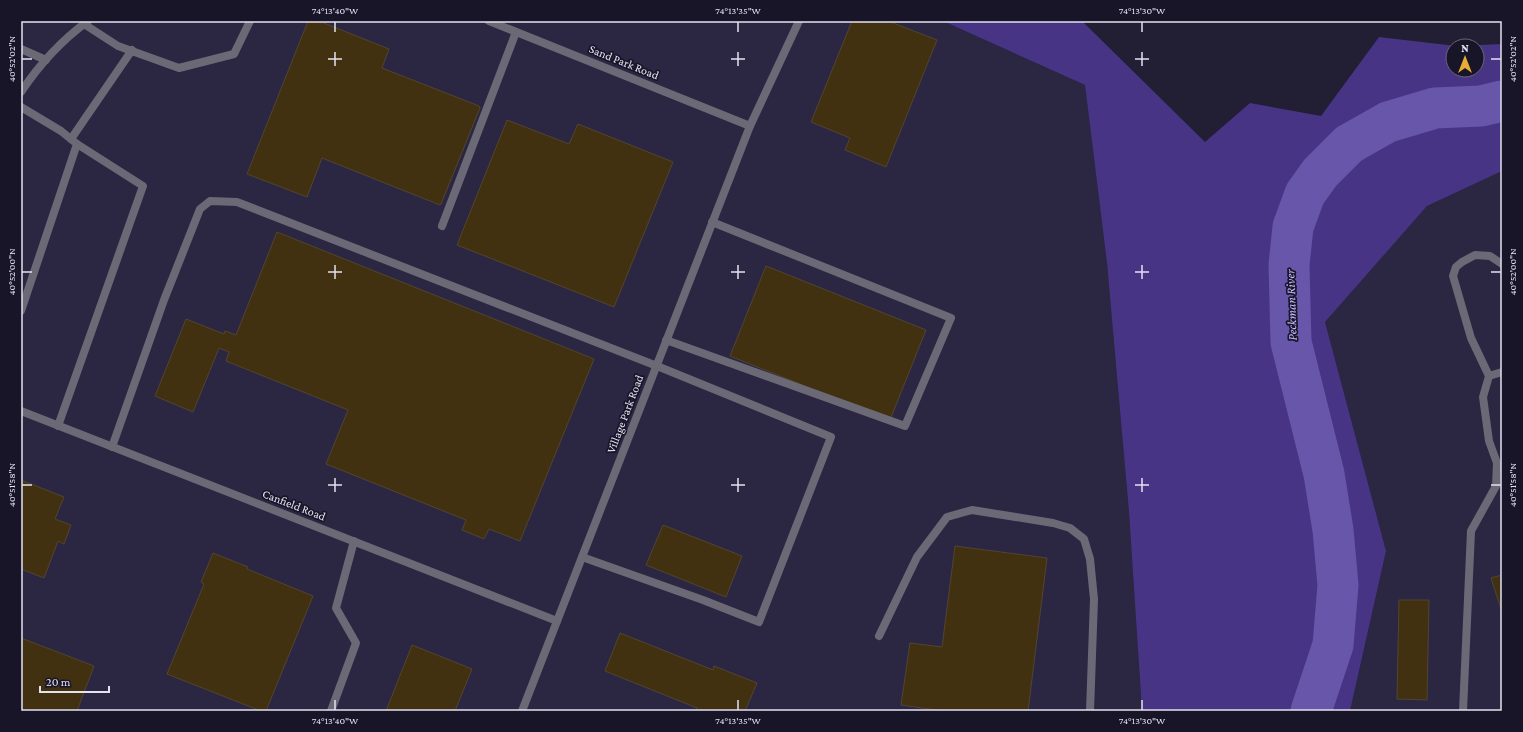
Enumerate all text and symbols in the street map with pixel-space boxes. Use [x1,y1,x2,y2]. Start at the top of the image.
text: 74°13'40"W [312,5,359,16]
text: 74°13'35"W [715,5,762,16]
text: 74°13'30"W [1119,5,1166,16]
text: 40°52'02"N [6,35,17,82]
text: 40°52'02"N [1507,35,1518,82]
north arrow [1445,38,1485,78]
street label: Sand Park Road [587,42,662,83]
text: N [1461,42,1469,54]
text: 40°52'00"N [6,248,17,296]
text: 40°52'00"N [1507,248,1518,296]
water label: Peckman River [1282,269,1300,341]
street label: Village Park Road [604,372,647,455]
text: 40°51'58"N [6,462,17,507]
text: 40°51'58"N [1507,462,1518,507]
street label: Canfield Road [260,487,328,524]
scale bar [40,668,109,694]
text: 20 m [46,675,71,689]
text: 74°13'40"W [312,715,359,726]
text: 74°13'35"W [715,715,762,726]
text: 74°13'30"W [1119,715,1166,726]

